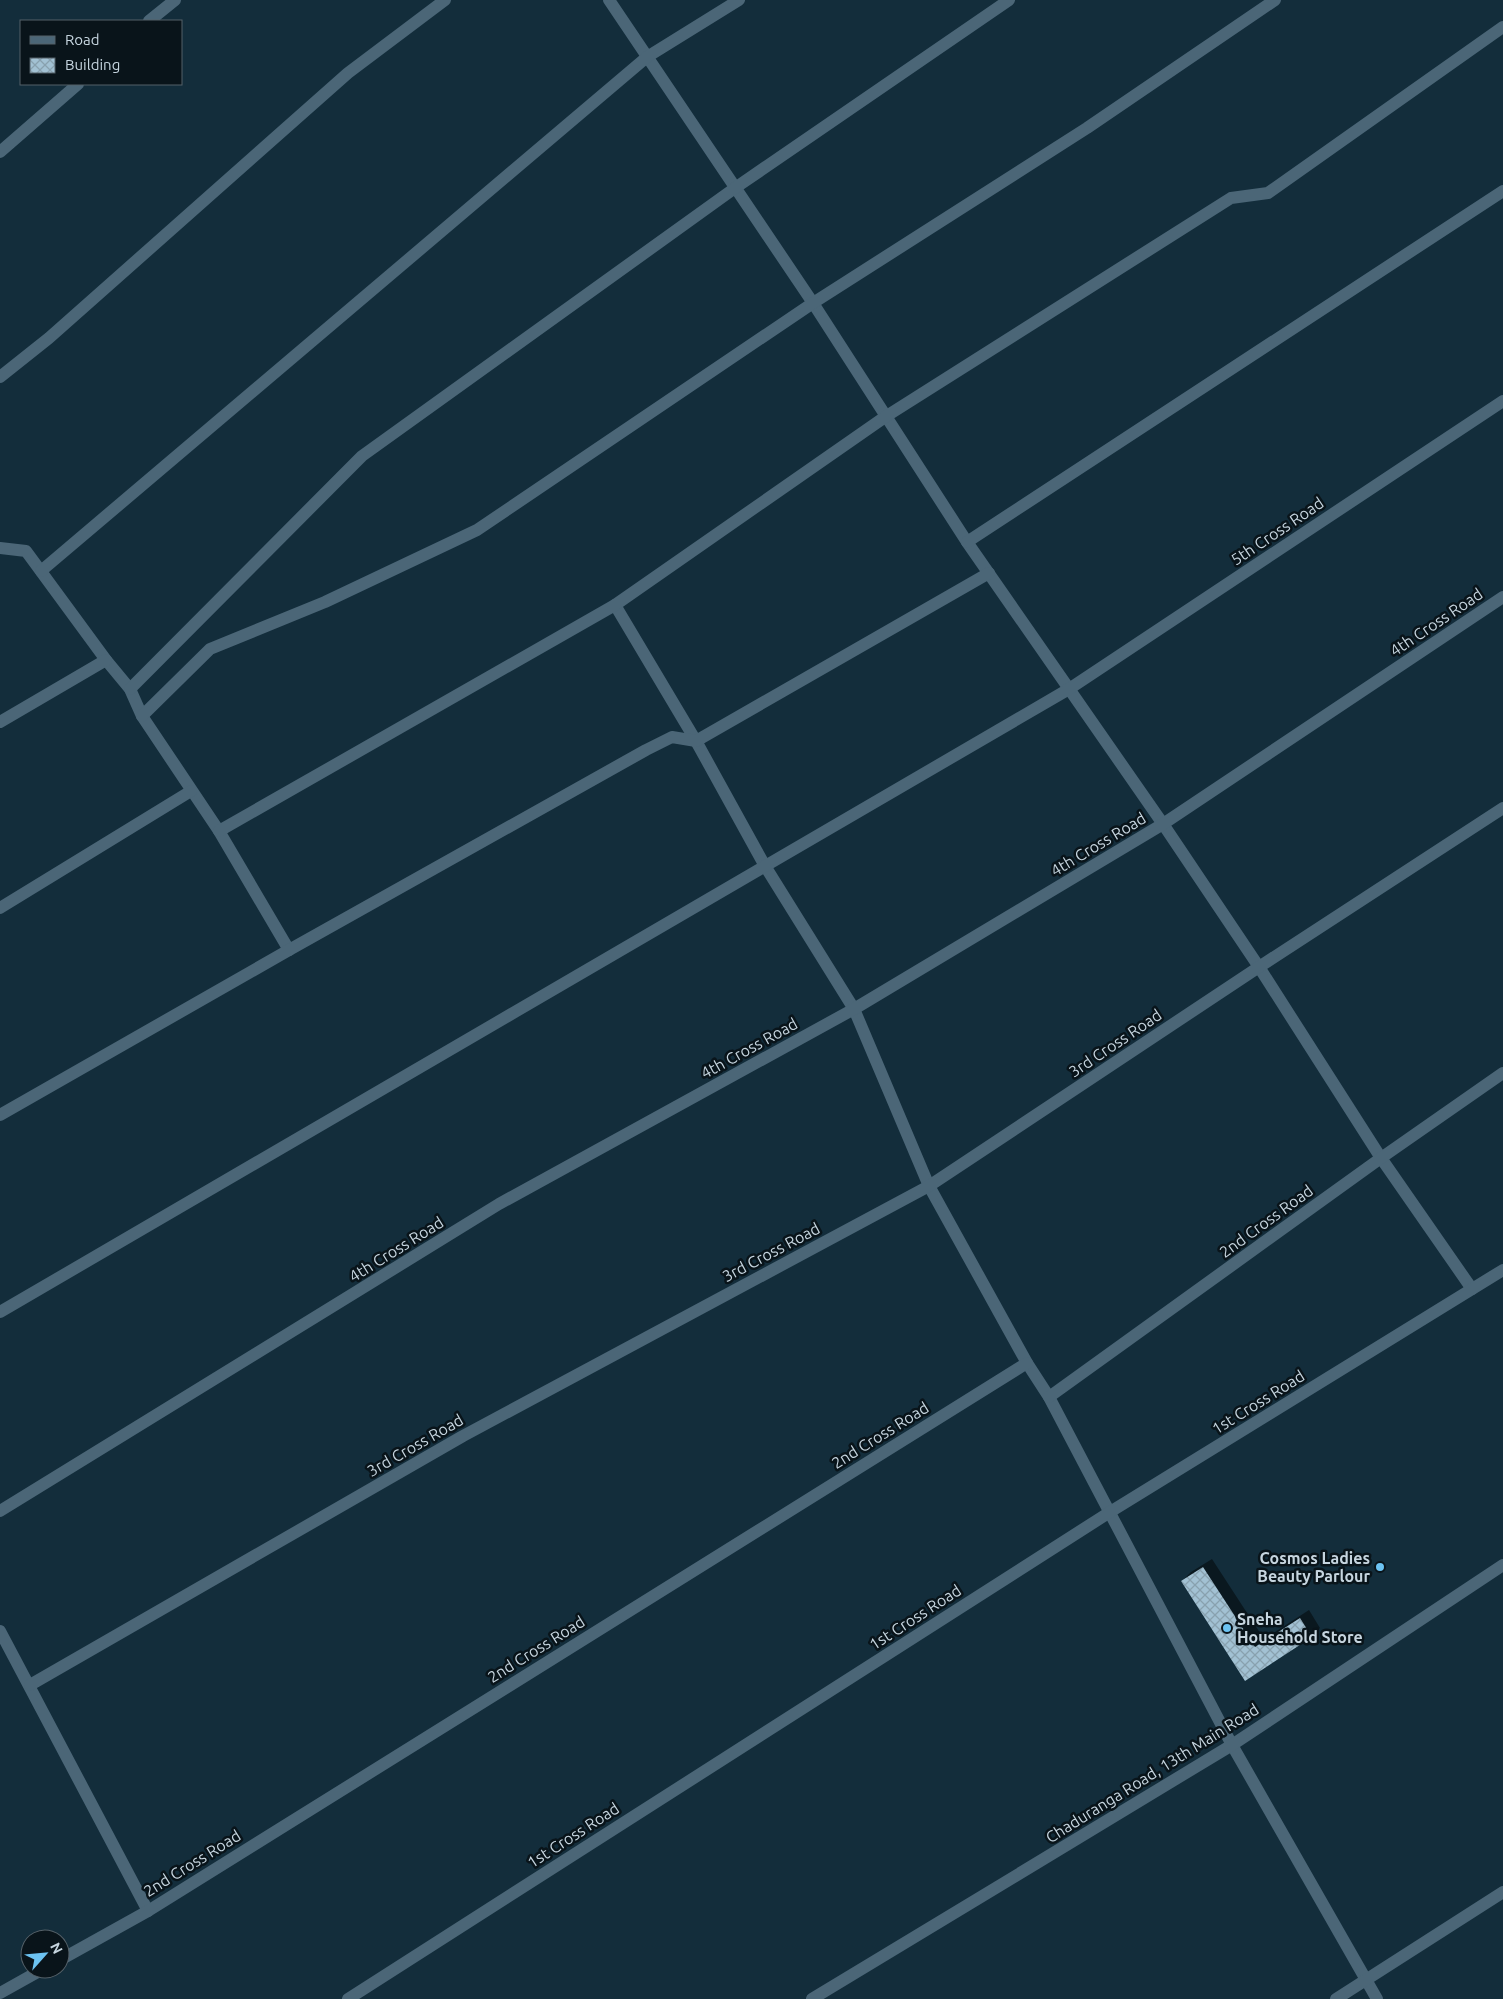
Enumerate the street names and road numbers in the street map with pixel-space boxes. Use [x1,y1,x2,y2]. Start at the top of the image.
street label: 5th Cross Road [1227,493,1327,569]
street label: 4th Cross Road [1386,584,1486,660]
street label: 4th Cross Road [1047,809,1149,879]
street label: 3rd Cross Road [1065,1005,1165,1081]
street label: 4th Cross Road [698,1014,800,1082]
street label: 2nd Cross Road [1216,1181,1316,1261]
street label: 4th Cross Road [346,1213,446,1285]
street label: 3rd Cross Road [719,1219,823,1285]
street label: 1st Cross Road [1208,1366,1308,1438]
street label: 2nd Cross Road [828,1398,932,1472]
street label: 3rd Cross Road [364,1410,466,1480]
street label: 1st Cross Road [866,1581,964,1653]
street label: 2nd Cross Road [484,1612,588,1686]
street label: Chaduranga Road, 13th Main Road [1042,1700,1262,1846]
street label: 1st Cross Road [524,1799,622,1871]
street label: 2nd Cross Road [140,1826,244,1900]

